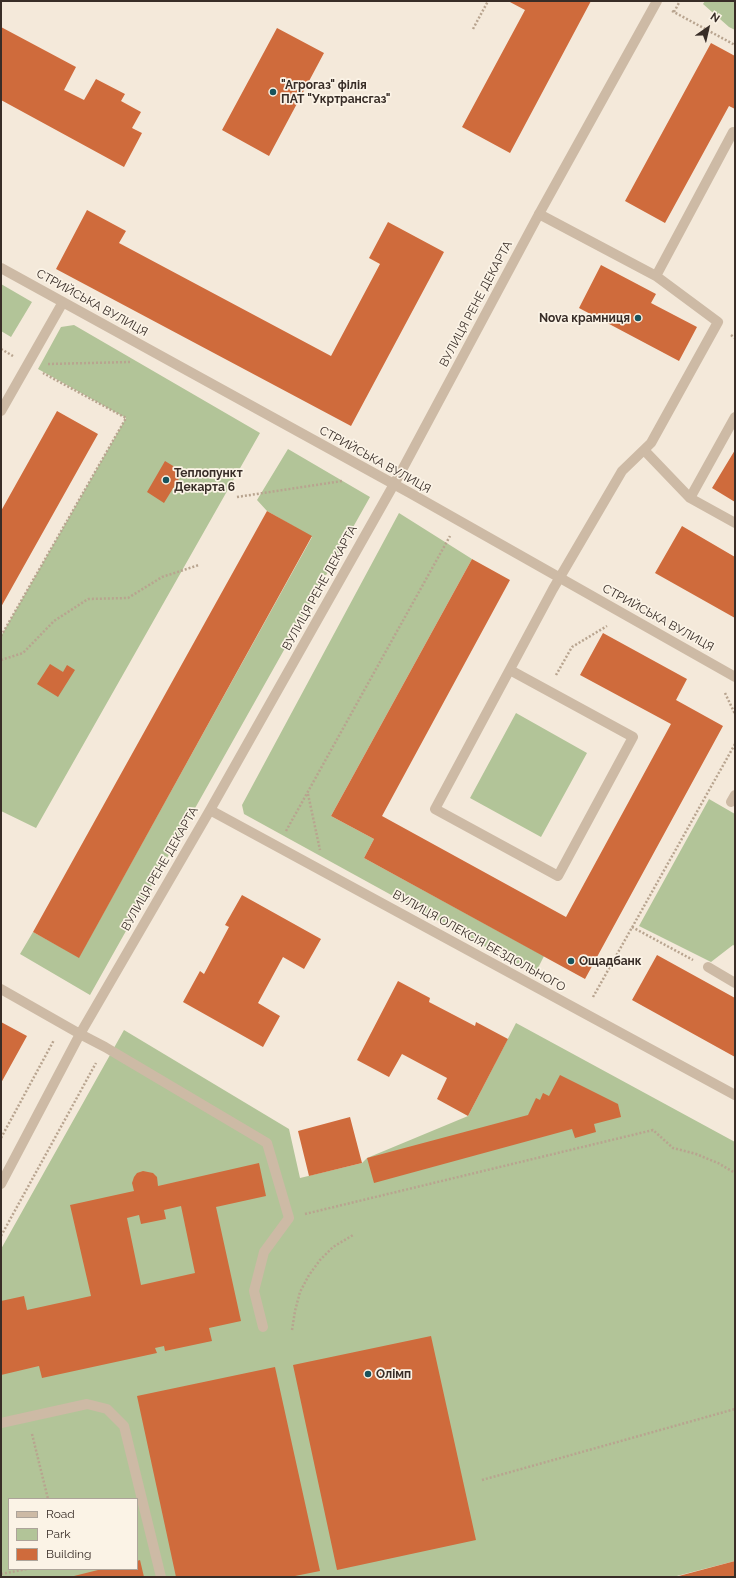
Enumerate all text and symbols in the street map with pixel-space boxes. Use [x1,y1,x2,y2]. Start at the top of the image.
north arrow [688,8,728,48]
text: N [708,10,722,25]
place label: "Агрогаз" філія ПАТ "Укртрансгаз" [281,78,391,106]
marker: "Агрогаз" філія ПАТ "Укртрансгаз" [268,87,278,97]
street label: ВУЛИЦЯ РЕНЕ ДЕКАРТА [437,238,515,370]
street label: СТРИЙСЬКА ВУЛИЦЯ [34,266,150,340]
place label: Nova крамниця [539,311,630,325]
marker: Nova крамниця [633,313,643,323]
street label: СТРИЙСЬКА ВУЛИЦЯ [317,423,433,497]
place label: Теплопункт Декарта 6 [174,466,243,494]
marker: Теплопункт Декарта 6 [161,475,171,485]
street label: ВУЛИЦЯ РЕНЕ ДЕКАРТА [280,523,360,653]
street label: СТРИЙСЬКА ВУЛИЦЯ [600,581,716,655]
street label: ВУЛИЦЯ РЕНЕ ДЕКАРТА [119,804,201,934]
street label: ВУЛИЦЯ ОЛЕКСІЯ БЕЗДОЛЬНОГО [390,887,568,995]
place label: Ощадбанк [579,954,642,968]
marker: Ощадбанк [566,956,576,966]
place label: Олімп [376,1367,411,1381]
marker: Олімп [363,1369,373,1379]
legend [8,1498,138,1570]
text: Road [46,1507,75,1521]
text: Park [46,1527,71,1541]
text: Building [46,1547,92,1561]

